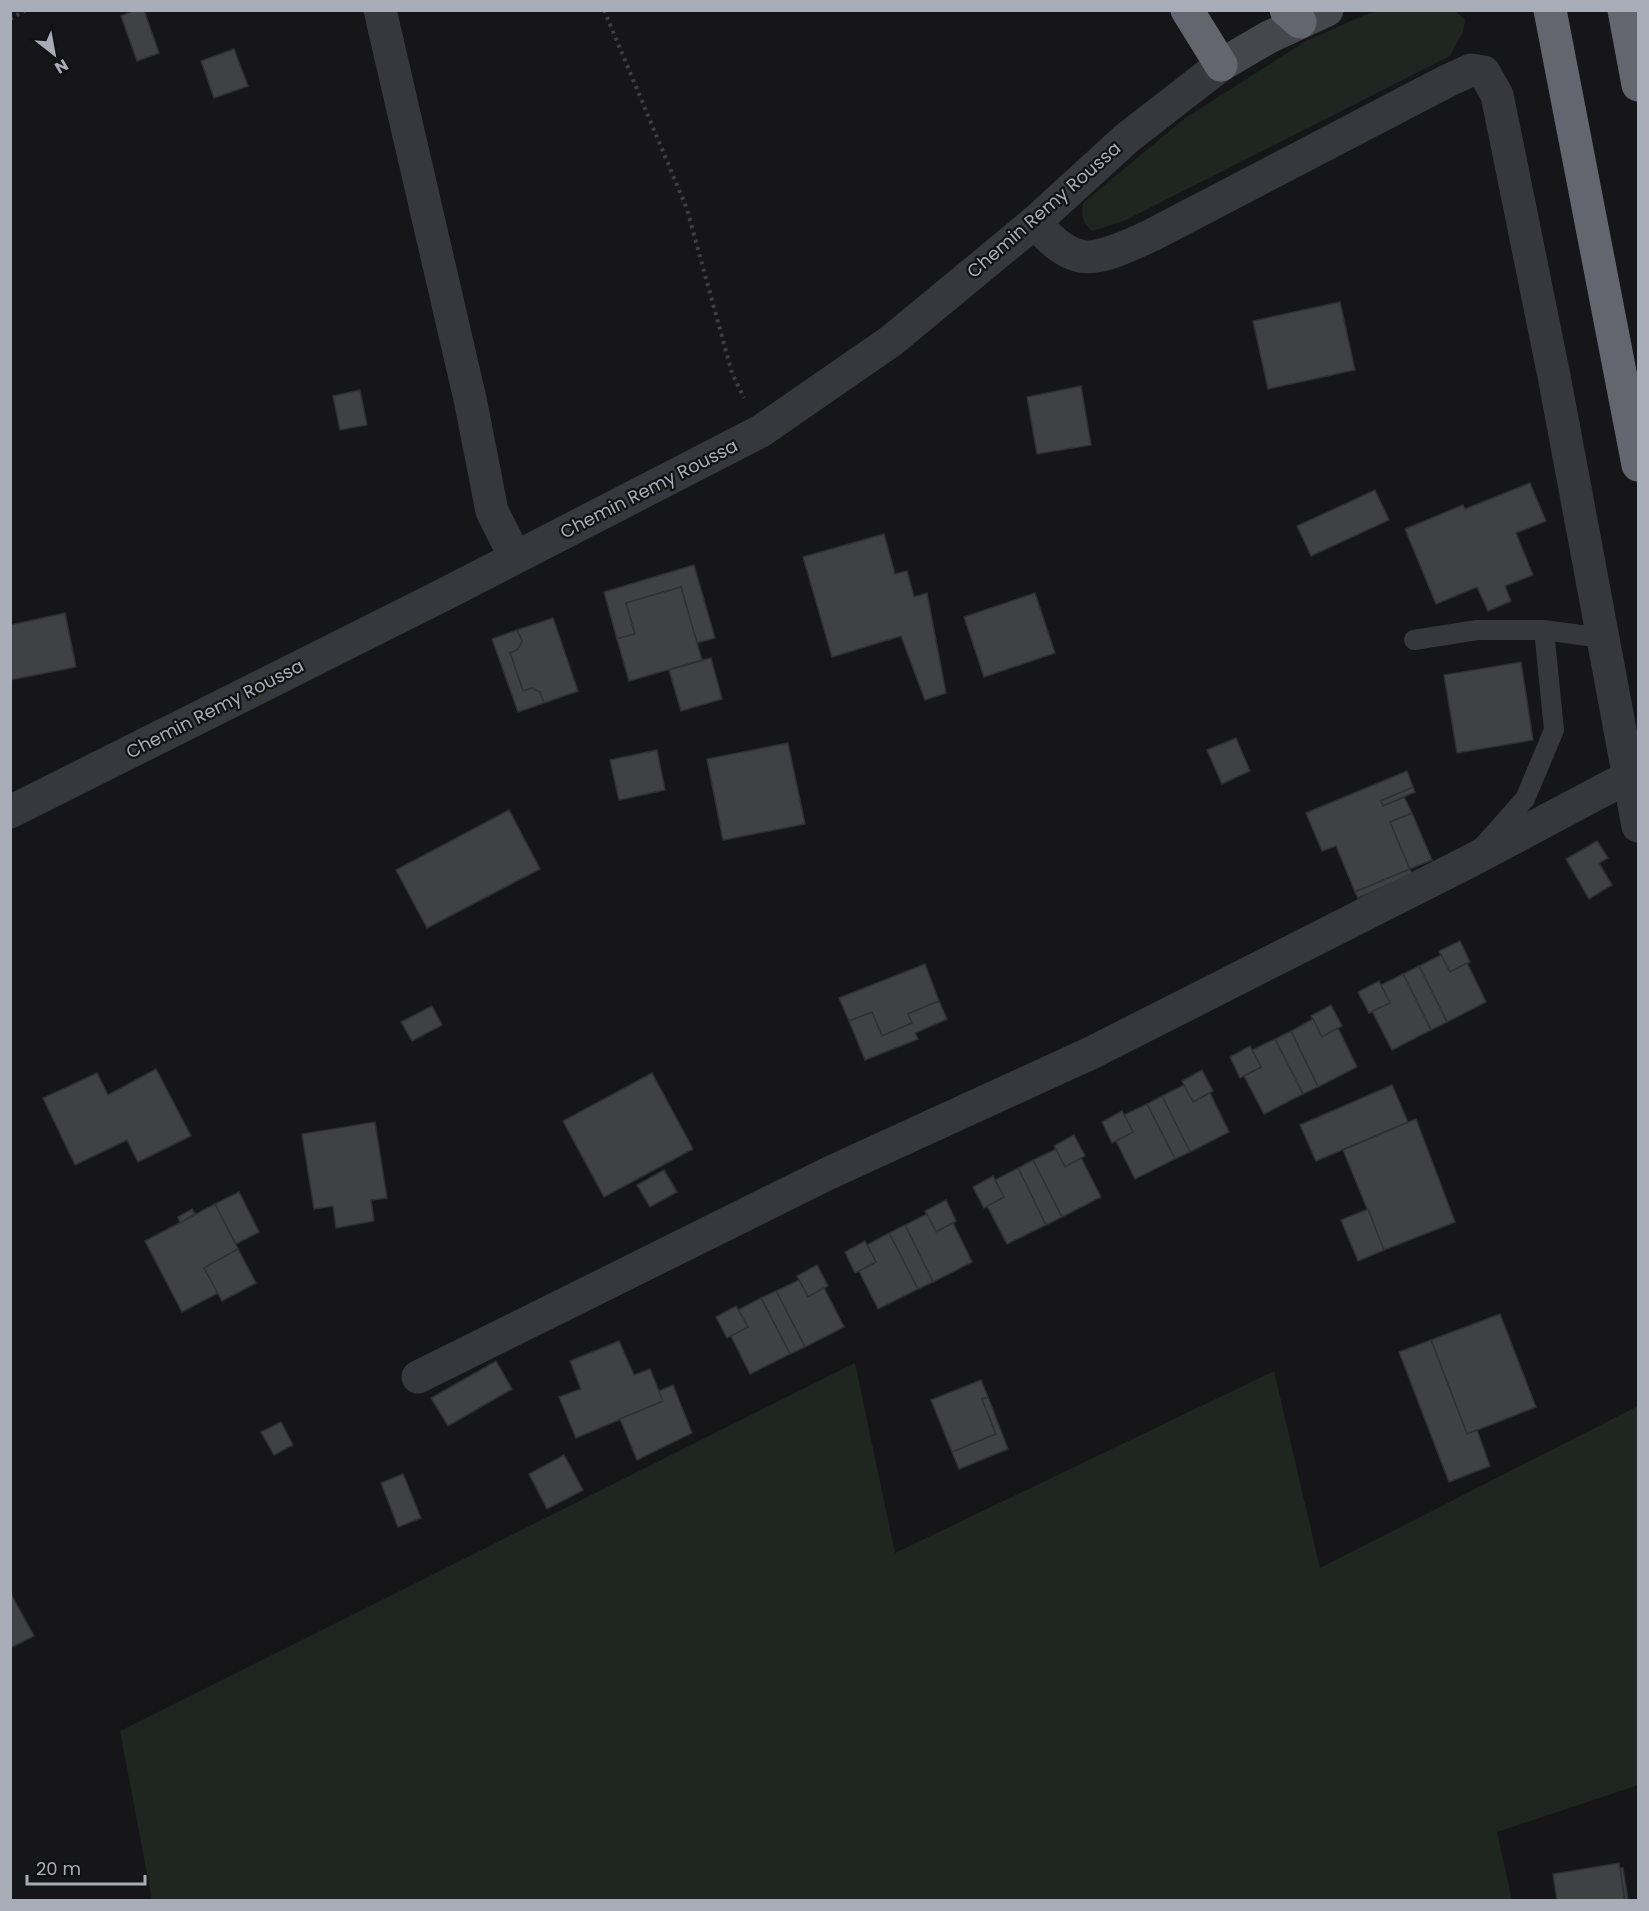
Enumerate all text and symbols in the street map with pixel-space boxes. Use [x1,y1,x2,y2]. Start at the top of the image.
north arrow [24,24,84,84]
text: N [50,53,73,79]
street label: Chemin Remy Roussa [961,136,1126,283]
street label: Chemin Remy Roussa [556,433,742,544]
street label: Chemin Remy Roussa [122,653,308,764]
scale bar [27,1848,146,1886]
text: 20 m [36,1856,81,1881]

